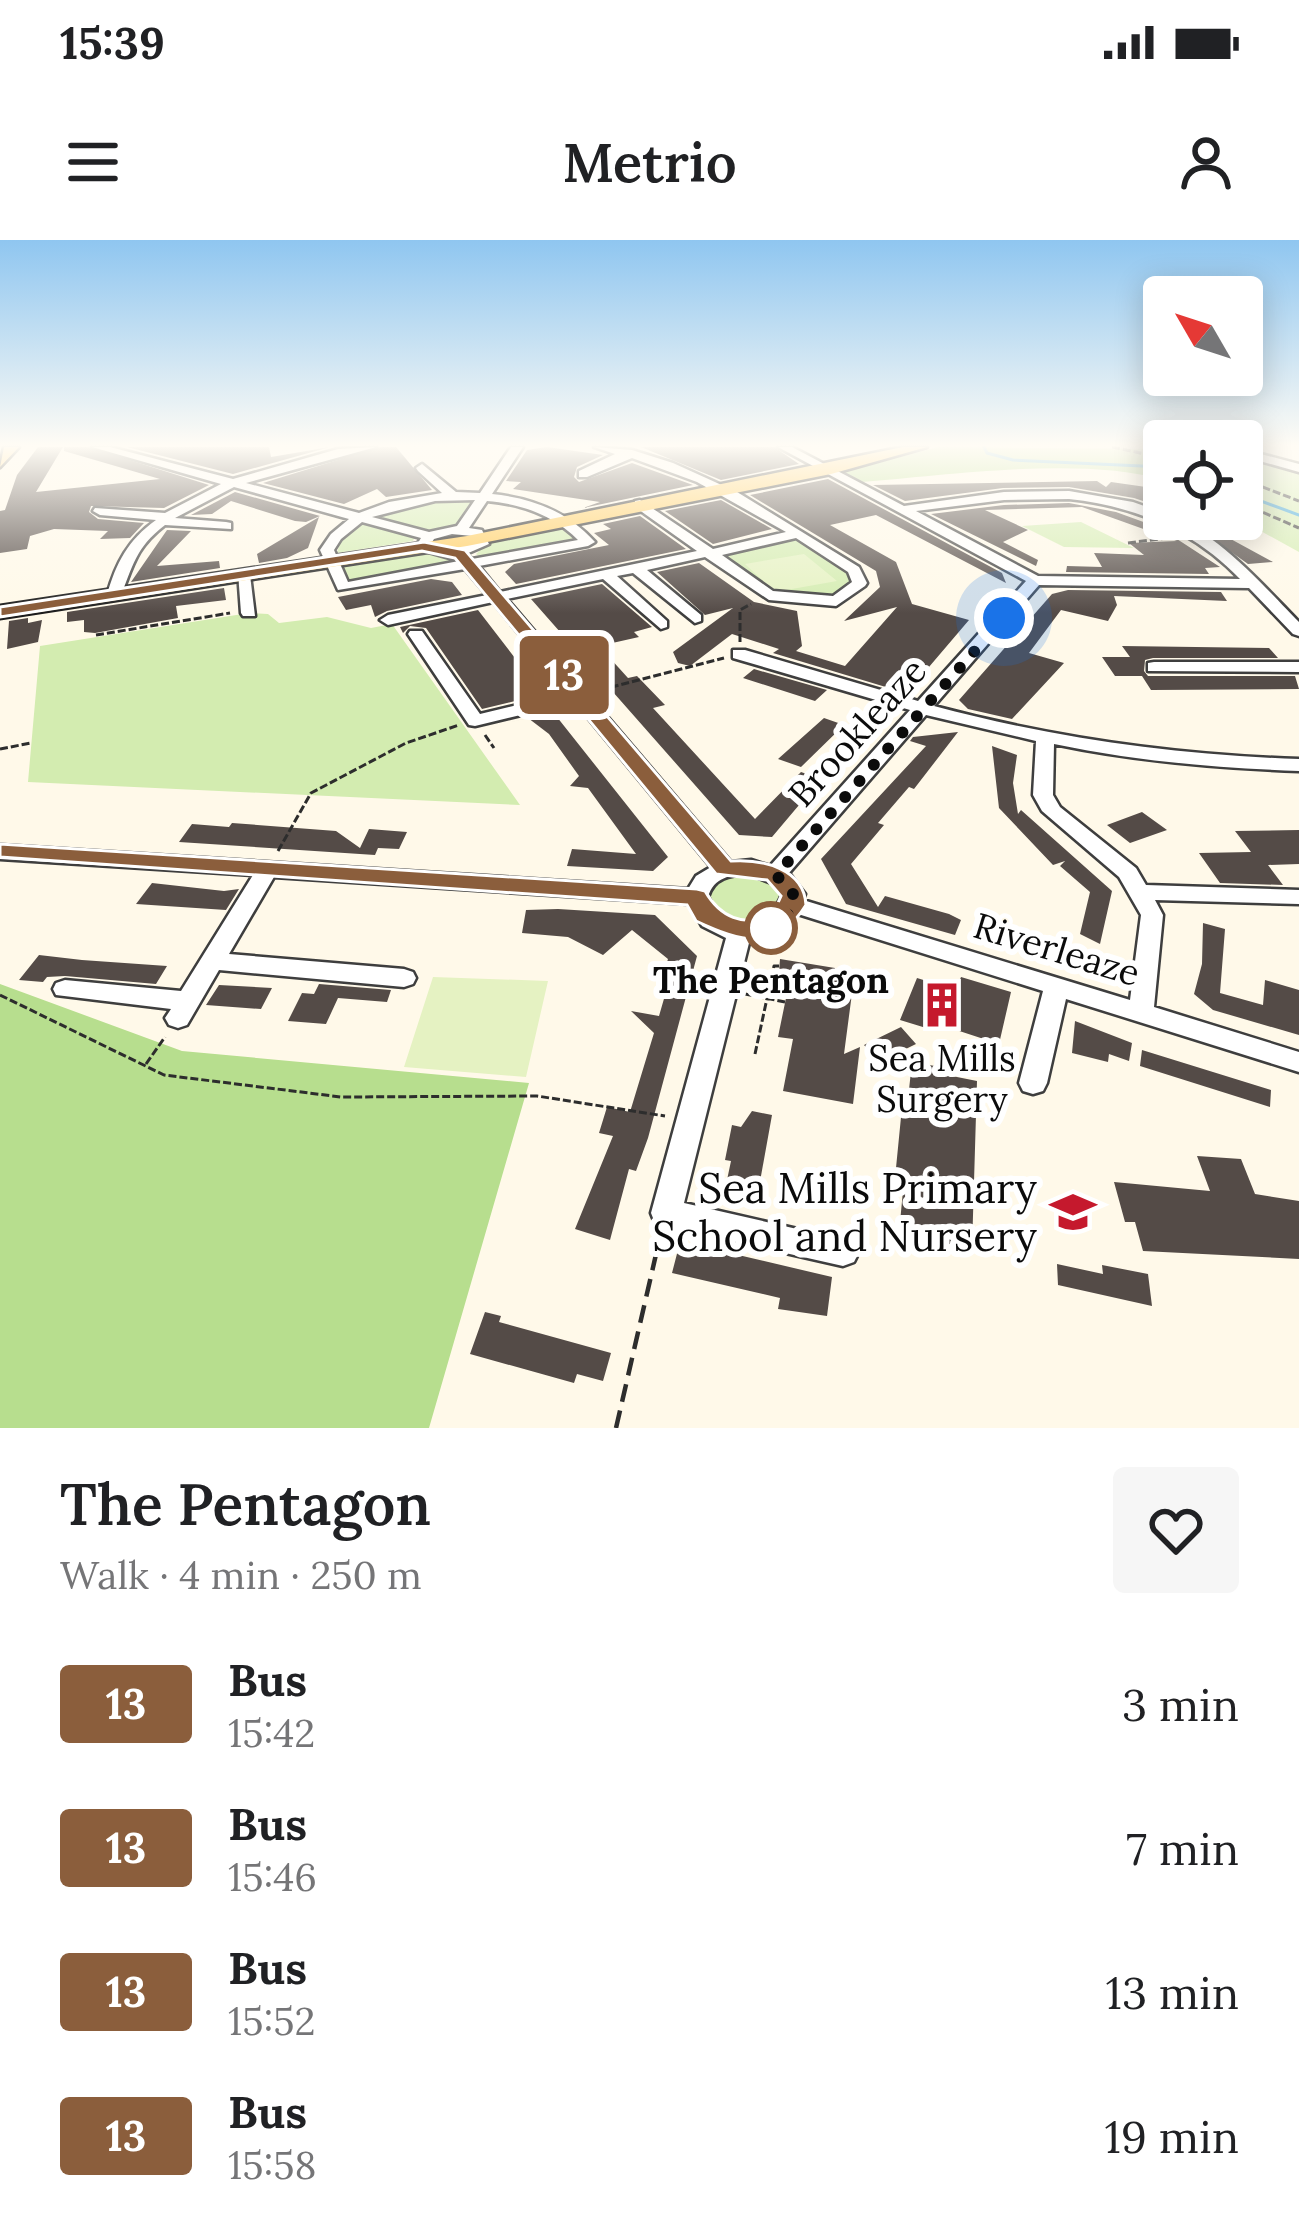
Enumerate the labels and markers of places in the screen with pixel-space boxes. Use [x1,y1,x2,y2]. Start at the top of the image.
marker: The Pentagon [746,903,796,953]
place label: The Pentagon [653,957,889,1003]
building icon: Sea Mills Surgery [917,980,967,1030]
place label: Sea Mills Surgery [868,1035,1016,1122]
place label: Sea Mills Primary School and Nursery [652,1161,1038,1263]
school or university icon: Sea Mills Primary School and Nursery [1048,1187,1098,1237]

